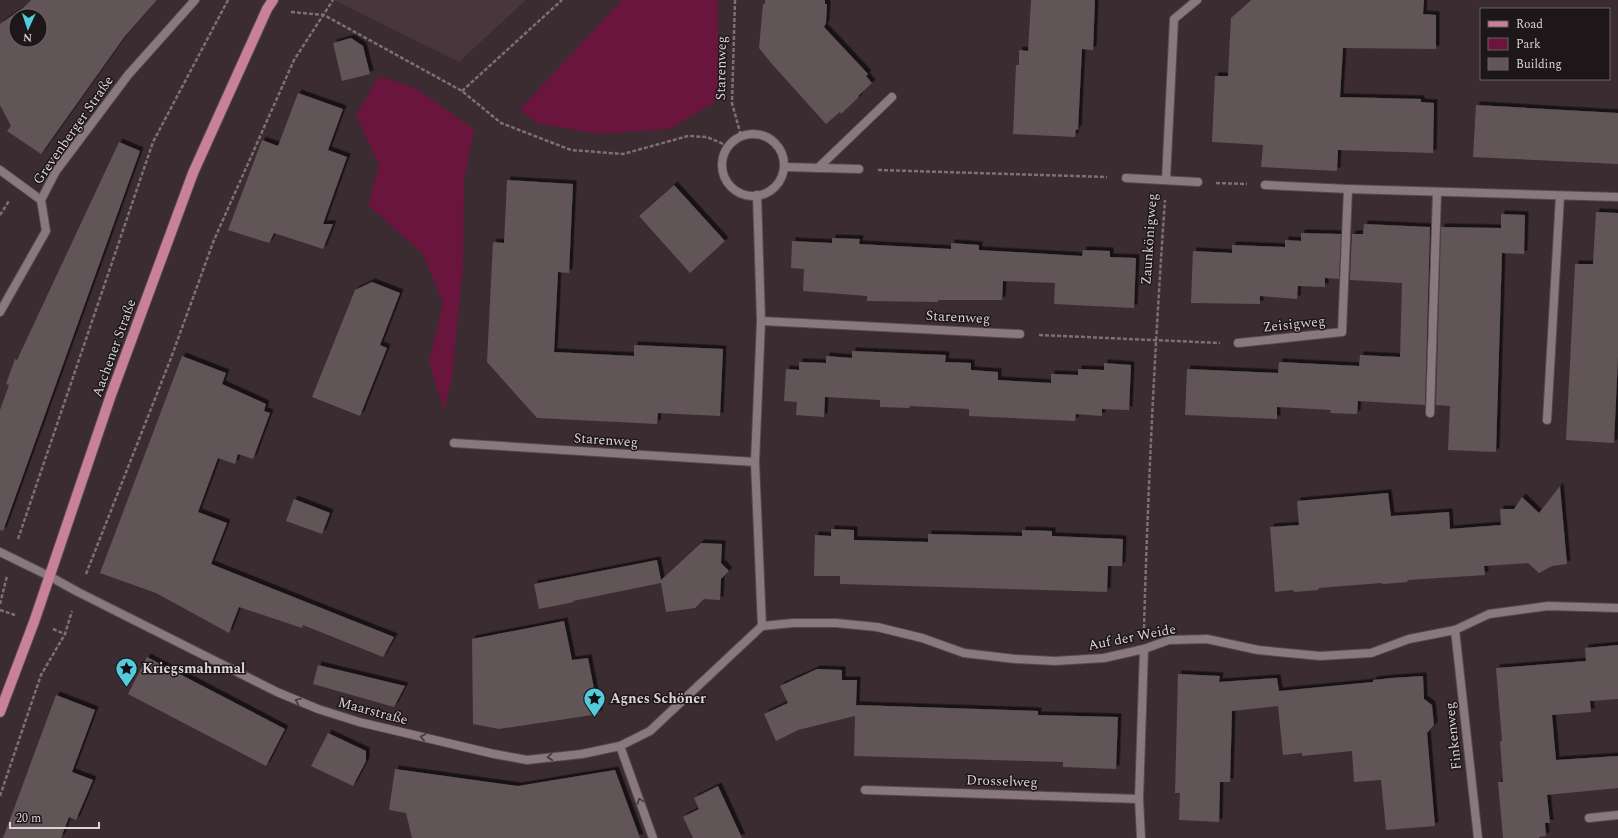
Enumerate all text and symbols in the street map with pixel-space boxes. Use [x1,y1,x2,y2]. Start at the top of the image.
north arrow [8,8,48,48]
legend [1480,8,1610,80]
text: Road [1516,15,1543,34]
text: N [23,29,32,46]
street label: Starenweg [710,35,732,101]
text: Park [1516,35,1541,54]
text: Building [1516,55,1562,74]
street label: Grevenberger Straße [28,71,119,189]
street label: Zaunkönigweg [1135,192,1163,286]
street label: Aachener Straße [86,296,142,400]
street label: Starenweg [925,305,991,329]
street label: Zeisigweg [1262,310,1326,338]
street label: Starenweg [573,427,639,453]
street label: Auf der Weide [1086,618,1178,656]
place icon: Kriegsmahnmal [114,655,140,688]
place label: Kriegsmahnmal [142,658,246,679]
place icon: Agnes Schöner [581,685,607,718]
place label: Agnes Schöner [610,688,706,709]
street label: Maarstraße [336,692,410,730]
one-way arrow [294,697,301,705]
street label: Finkenweg [1439,701,1467,771]
one-way arrow [419,734,426,742]
one-way arrow [547,753,553,762]
street label: Drosselweg [966,769,1038,793]
one-way arrow [637,798,645,805]
scale bar [10,804,99,830]
text: 20 m [16,809,41,828]

